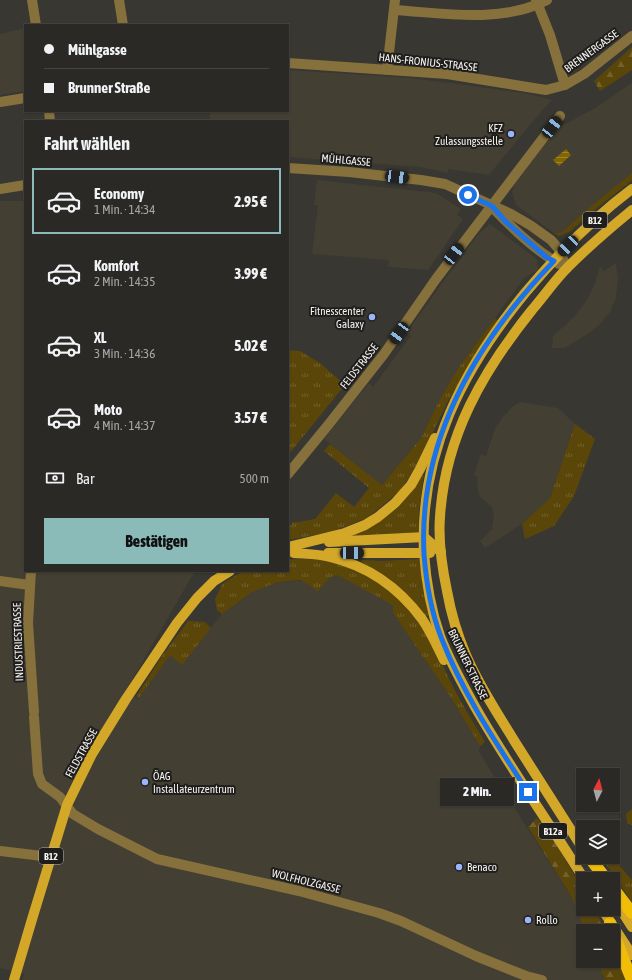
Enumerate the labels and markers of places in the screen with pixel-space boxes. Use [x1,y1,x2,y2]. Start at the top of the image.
place label: KFZ Zulassungsstelle [435,122,503,147]
marker: KFZ Zulassungsstelle [506,129,516,139]
place label: Fitnesscenter Galaxy [310,305,365,330]
marker: Fitnesscenter Galaxy [367,312,377,322]
place label: ÖAG Installateurzentrum [153,770,235,795]
marker: ÖAG Installateurzentrum [140,777,150,787]
place label: Benaco [467,861,497,873]
marker: Benaco [454,862,464,872]
place label: Rollo [536,914,558,926]
marker: Rollo [523,915,533,925]

